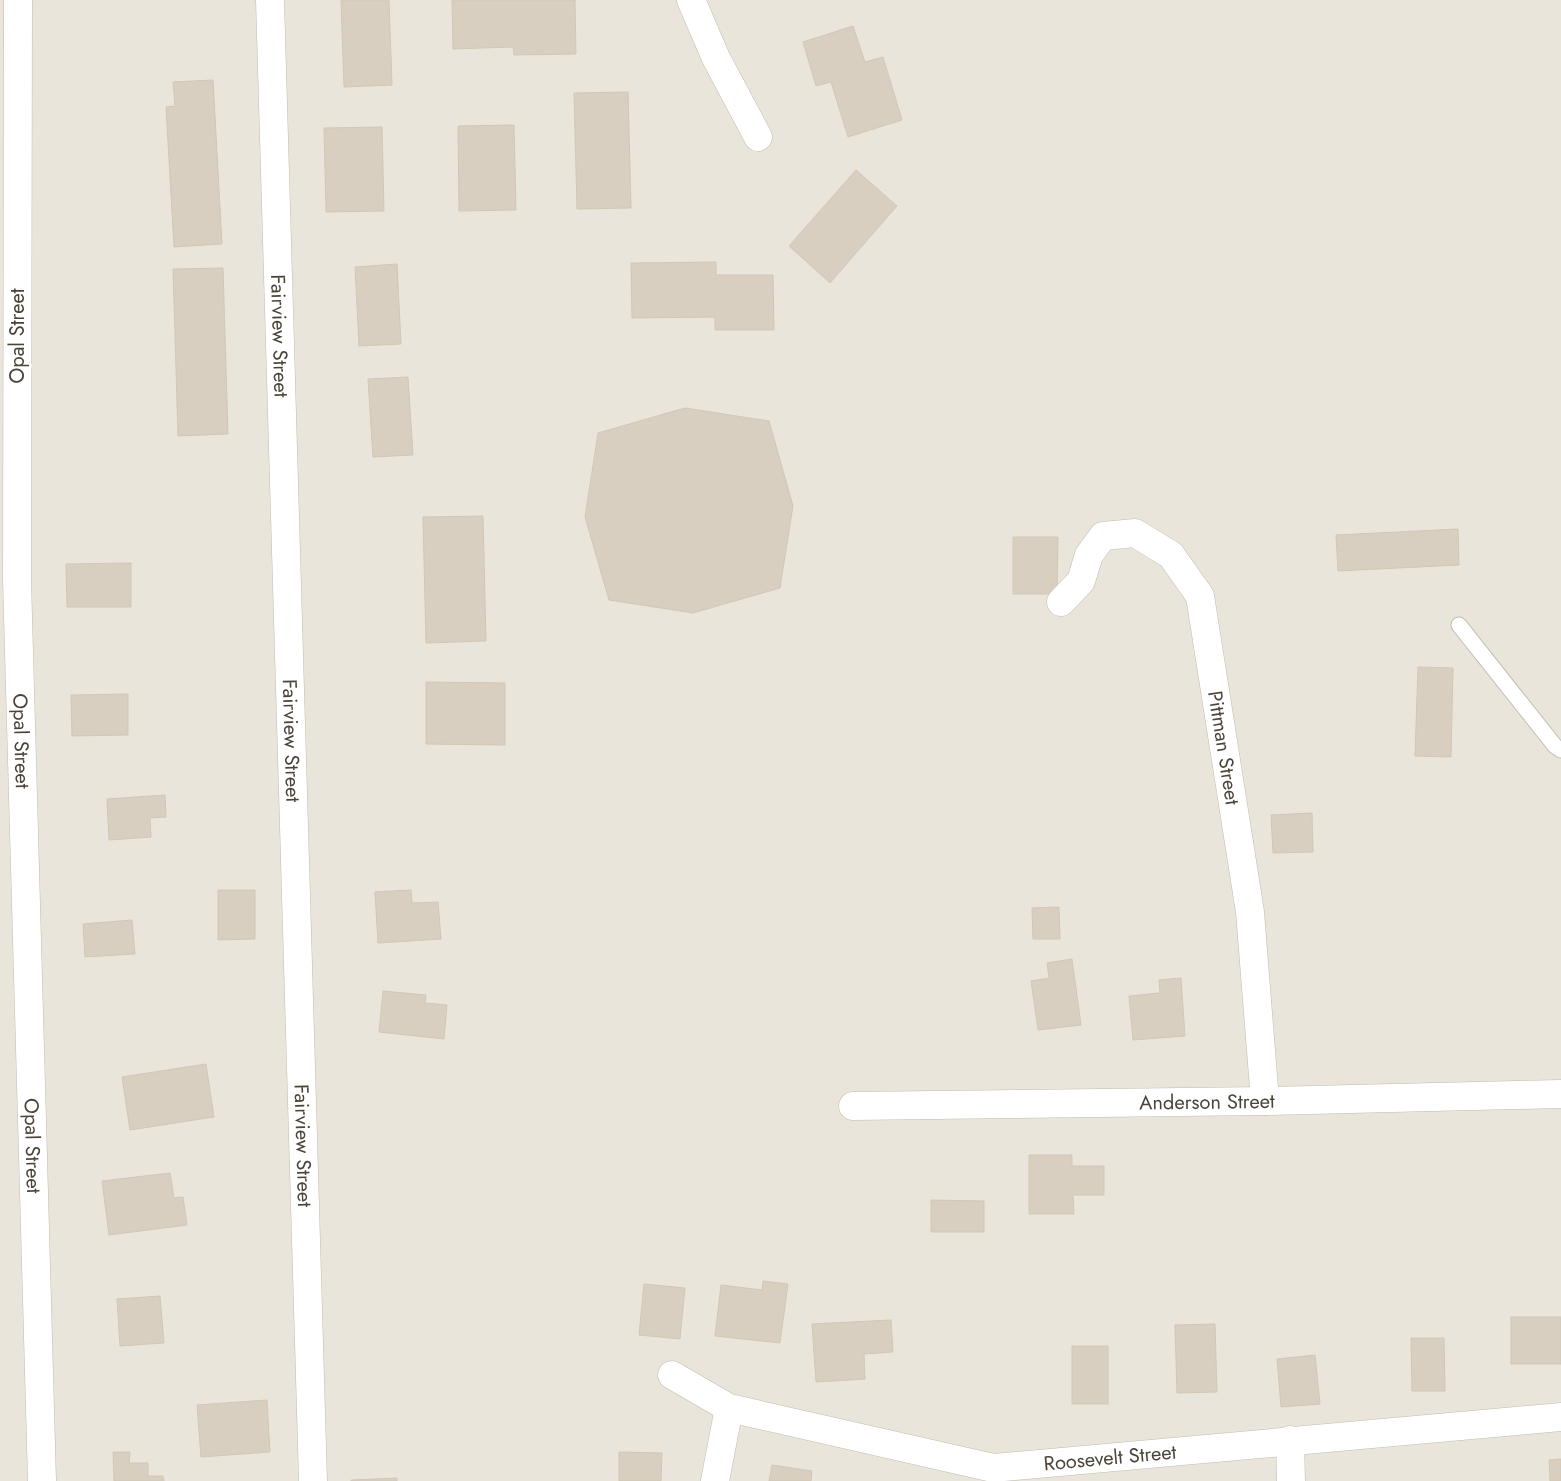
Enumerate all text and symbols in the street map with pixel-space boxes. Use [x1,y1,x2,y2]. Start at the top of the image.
street label: Fairview Street [263,274,296,398]
street label: Opal Street [3,288,32,384]
street label: Fairview Street [275,679,307,803]
street label: Pittman Street [1200,689,1247,807]
street label: Opal Street [5,693,37,789]
street label: Fairview Street [286,1084,319,1208]
street label: Anderson Street [1139,1087,1275,1118]
street label: Opal Street [16,1098,48,1194]
street label: Roosevelt Street [1042,1438,1178,1478]

